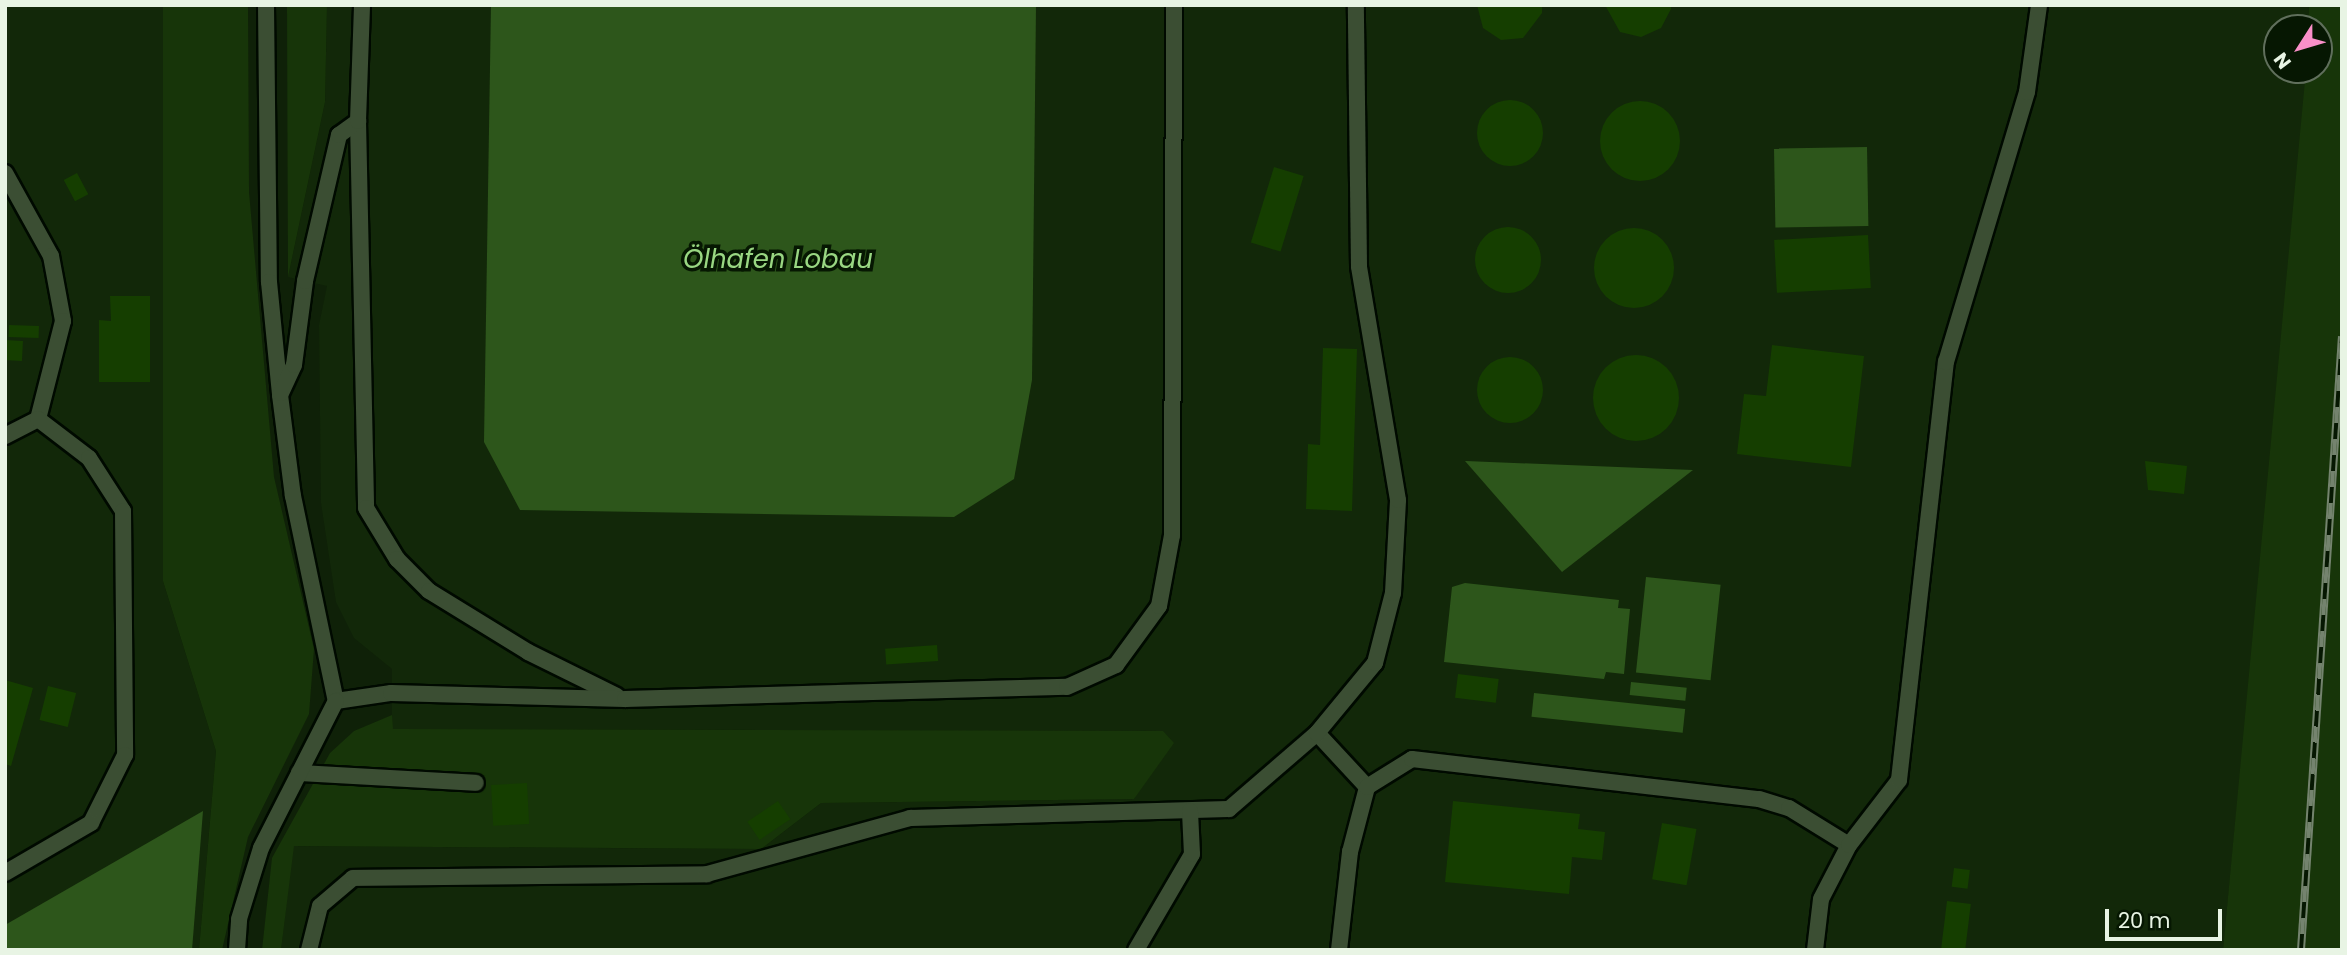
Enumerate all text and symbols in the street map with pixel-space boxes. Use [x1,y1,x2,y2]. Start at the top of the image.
north arrow [2263,14,2333,84]
text: N [2267,47,2298,75]
water label: Ölhafen Lobau [683,244,873,276]
scale bar [2109,895,2226,939]
text: 20 m [2118,906,2171,935]

